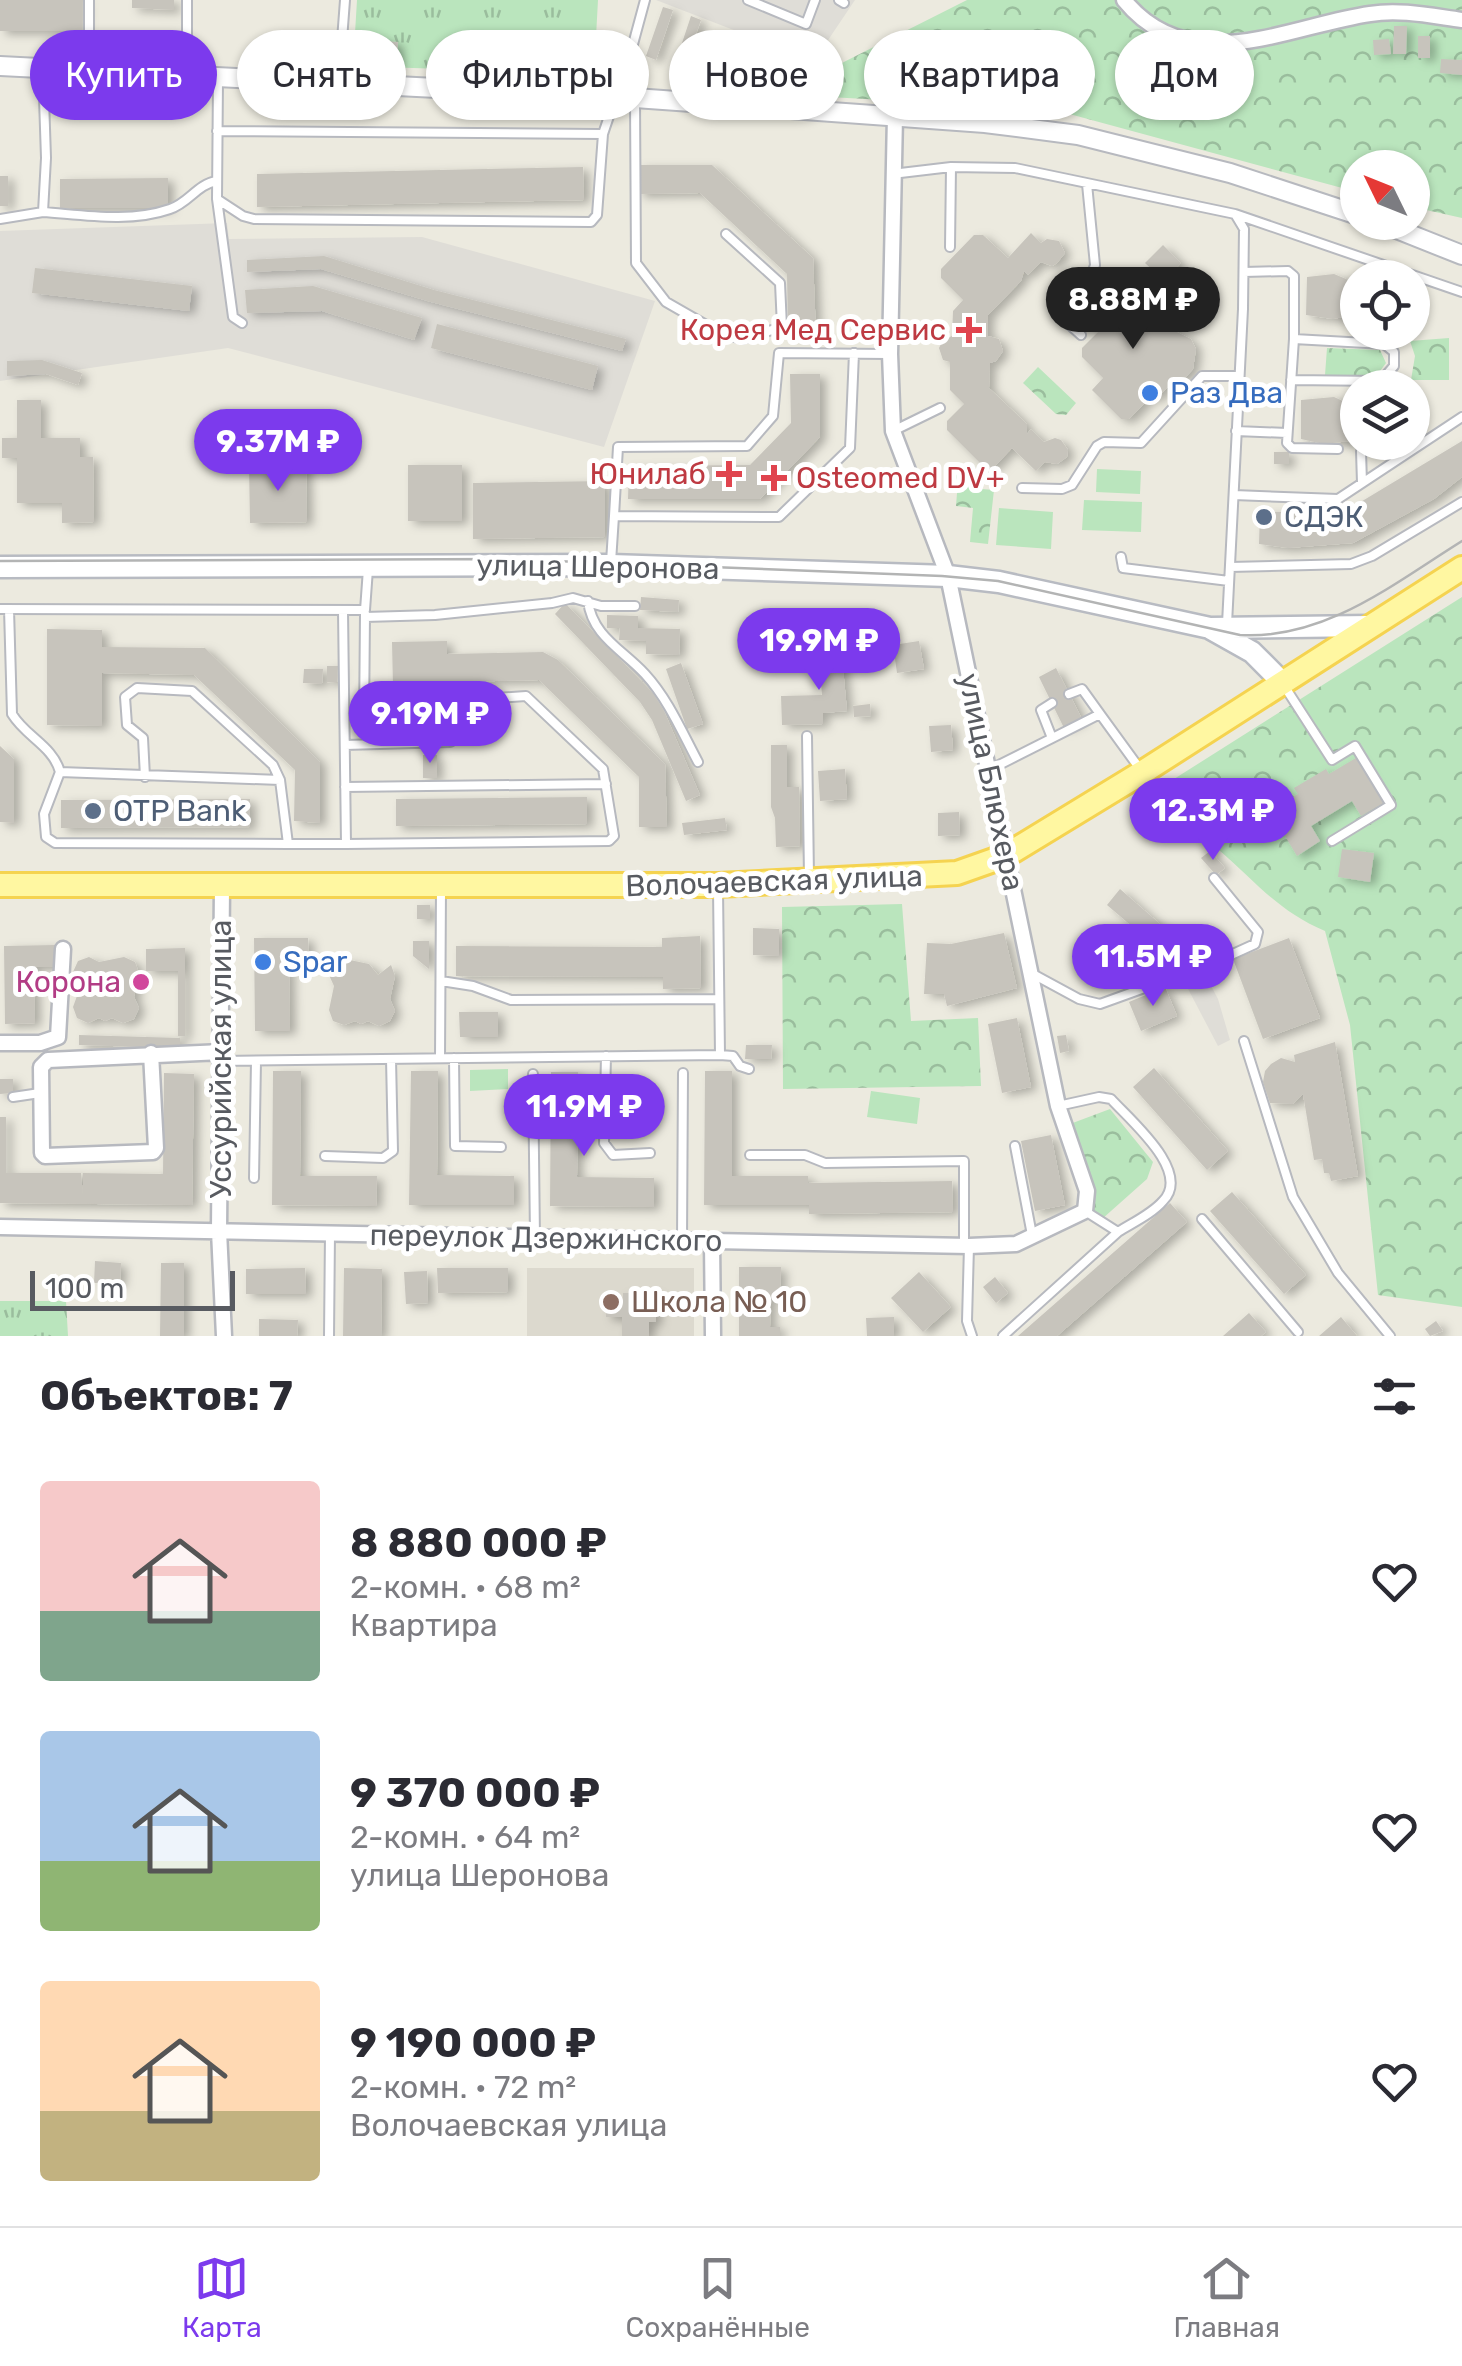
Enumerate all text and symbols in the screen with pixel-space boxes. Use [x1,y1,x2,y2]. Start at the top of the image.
chip: Купить [30,30,217,120]
chip: Снять [237,30,406,120]
chip: Фильтры [426,30,649,120]
chip: Новое [669,30,844,120]
chip: Квартира [864,30,1095,120]
chip: Дом [1115,30,1254,120]
north arrow [1340,150,1430,240]
map controls [1340,150,1430,460]
button: locate [1340,260,1430,350]
pin: 8.88M ₽ [1041,267,1225,352]
text: 8.88M ₽ [1068,280,1198,318]
place label: Корея Мед Сервис [680,312,946,348]
marker: Корея Мед Сервис [956,317,982,343]
button: layers [1340,370,1430,460]
place label: Раз Два [1170,375,1283,411]
marker: Раз Два [1139,382,1161,404]
pin: 9.37M ₽ [186,409,370,494]
text: 9.37M ₽ [216,422,340,460]
place label: Юнилаб [590,456,706,492]
place label: Osteomed DV+ [796,460,1004,496]
marker: Юнилаб [716,461,742,487]
marker: Osteomed DV+ [761,465,787,491]
place label: СДЭК [1284,499,1364,535]
marker: СДЭК [1253,506,1275,528]
street label: улица Шеронова [476,547,720,587]
pin: 19.9M ₽ [727,608,911,693]
text: 19.9M ₽ [759,621,879,659]
street label: улица Блюхера [950,670,1032,894]
pin: 9.19M ₽ [338,681,522,766]
text: 9.19M ₽ [371,694,489,732]
pin: 12.3M ₽ [1121,778,1305,863]
text: 12.3M ₽ [1151,791,1275,829]
place label: OTP Bank [113,793,247,829]
marker: OTP Bank [82,800,104,822]
street label: Волочаевская улица [625,858,923,904]
street label: Уссурийская улица [203,920,239,1198]
pin: 11.5M ₽ [1061,924,1245,1009]
text: 11.5M ₽ [1094,937,1212,975]
place label: Spar [283,944,348,980]
marker: Spar [252,951,274,973]
place label: Корона [16,964,121,1000]
marker: Корона [130,971,152,993]
pin: 11.9M ₽ [492,1074,676,1159]
text: 11.9M ₽ [526,1087,642,1125]
street label: переулок Дзержинского [369,1217,723,1259]
scale bar [30,1266,235,1310]
text: 100 m [45,1272,124,1305]
place label: Школа № 10 [631,1284,807,1320]
marker: Школа № 10 [600,1291,622,1313]
icon: filters [1367,1369,1422,1424]
text: Объектов: 7 [40,1371,293,1421]
text: 8 880 000 ₽ [350,1518,607,1568]
icon: home [120,1521,240,1641]
icon: heart [1367,1554,1422,1609]
text: 2-комн. · 68 m² [350,1568,581,1606]
text: Квартира [350,1606,498,1644]
text: 9 370 000 ₽ [350,1768,600,1818]
icon: home [120,1771,240,1891]
icon: heart [1367,1804,1422,1859]
text: 2-комн. · 64 m² [350,1818,580,1856]
text: улица Шеронова [350,1856,609,1894]
text: 9 190 000 ₽ [350,2018,596,2068]
icon: home [120,2021,240,2141]
icon: heart [1367,2054,1422,2109]
text: 2-комн. · 72 m² [350,2068,576,2106]
text: Волочаевская улица [350,2106,667,2144]
tab: Карта [182,2251,262,2344]
tab: Сохранённые [626,2251,810,2344]
tab: Главная [1174,2251,1280,2344]

